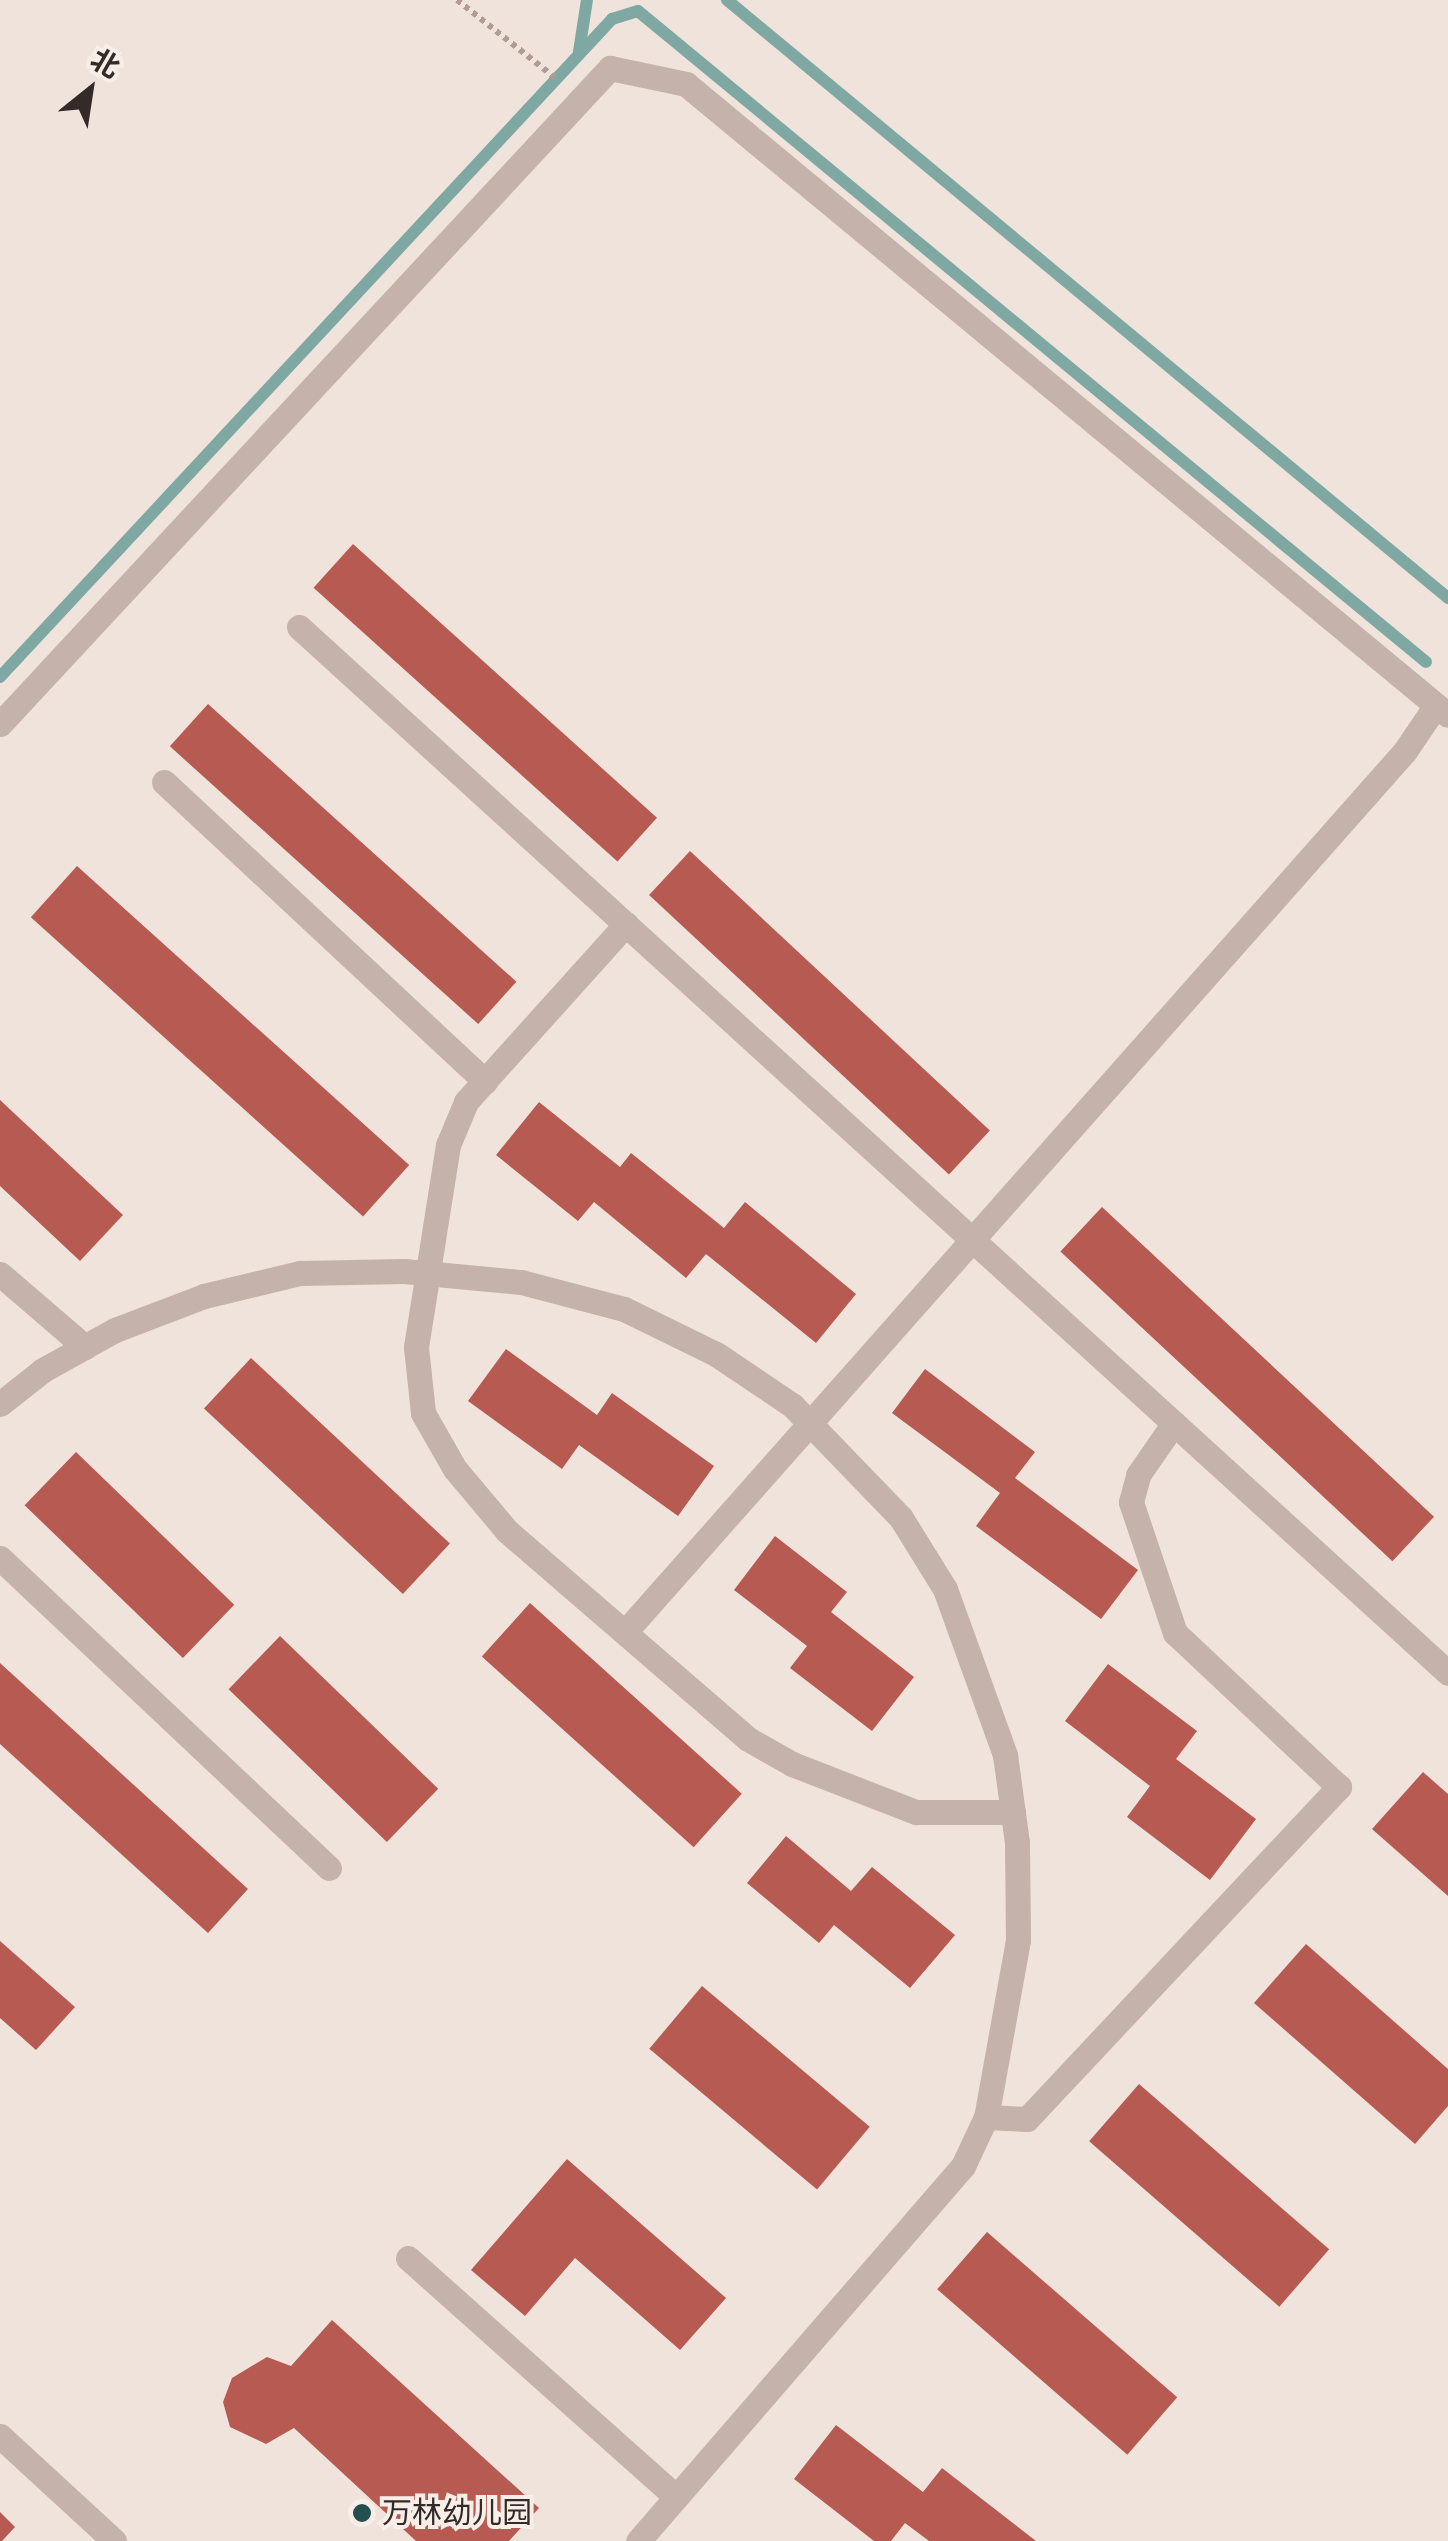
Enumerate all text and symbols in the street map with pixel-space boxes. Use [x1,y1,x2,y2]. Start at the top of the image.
north arrow [40,40,140,140]
text: 北 [85,42,126,85]
place label: 万林幼儿园 [382,2495,532,2531]
marker: 万林幼儿园 [351,2502,373,2524]

